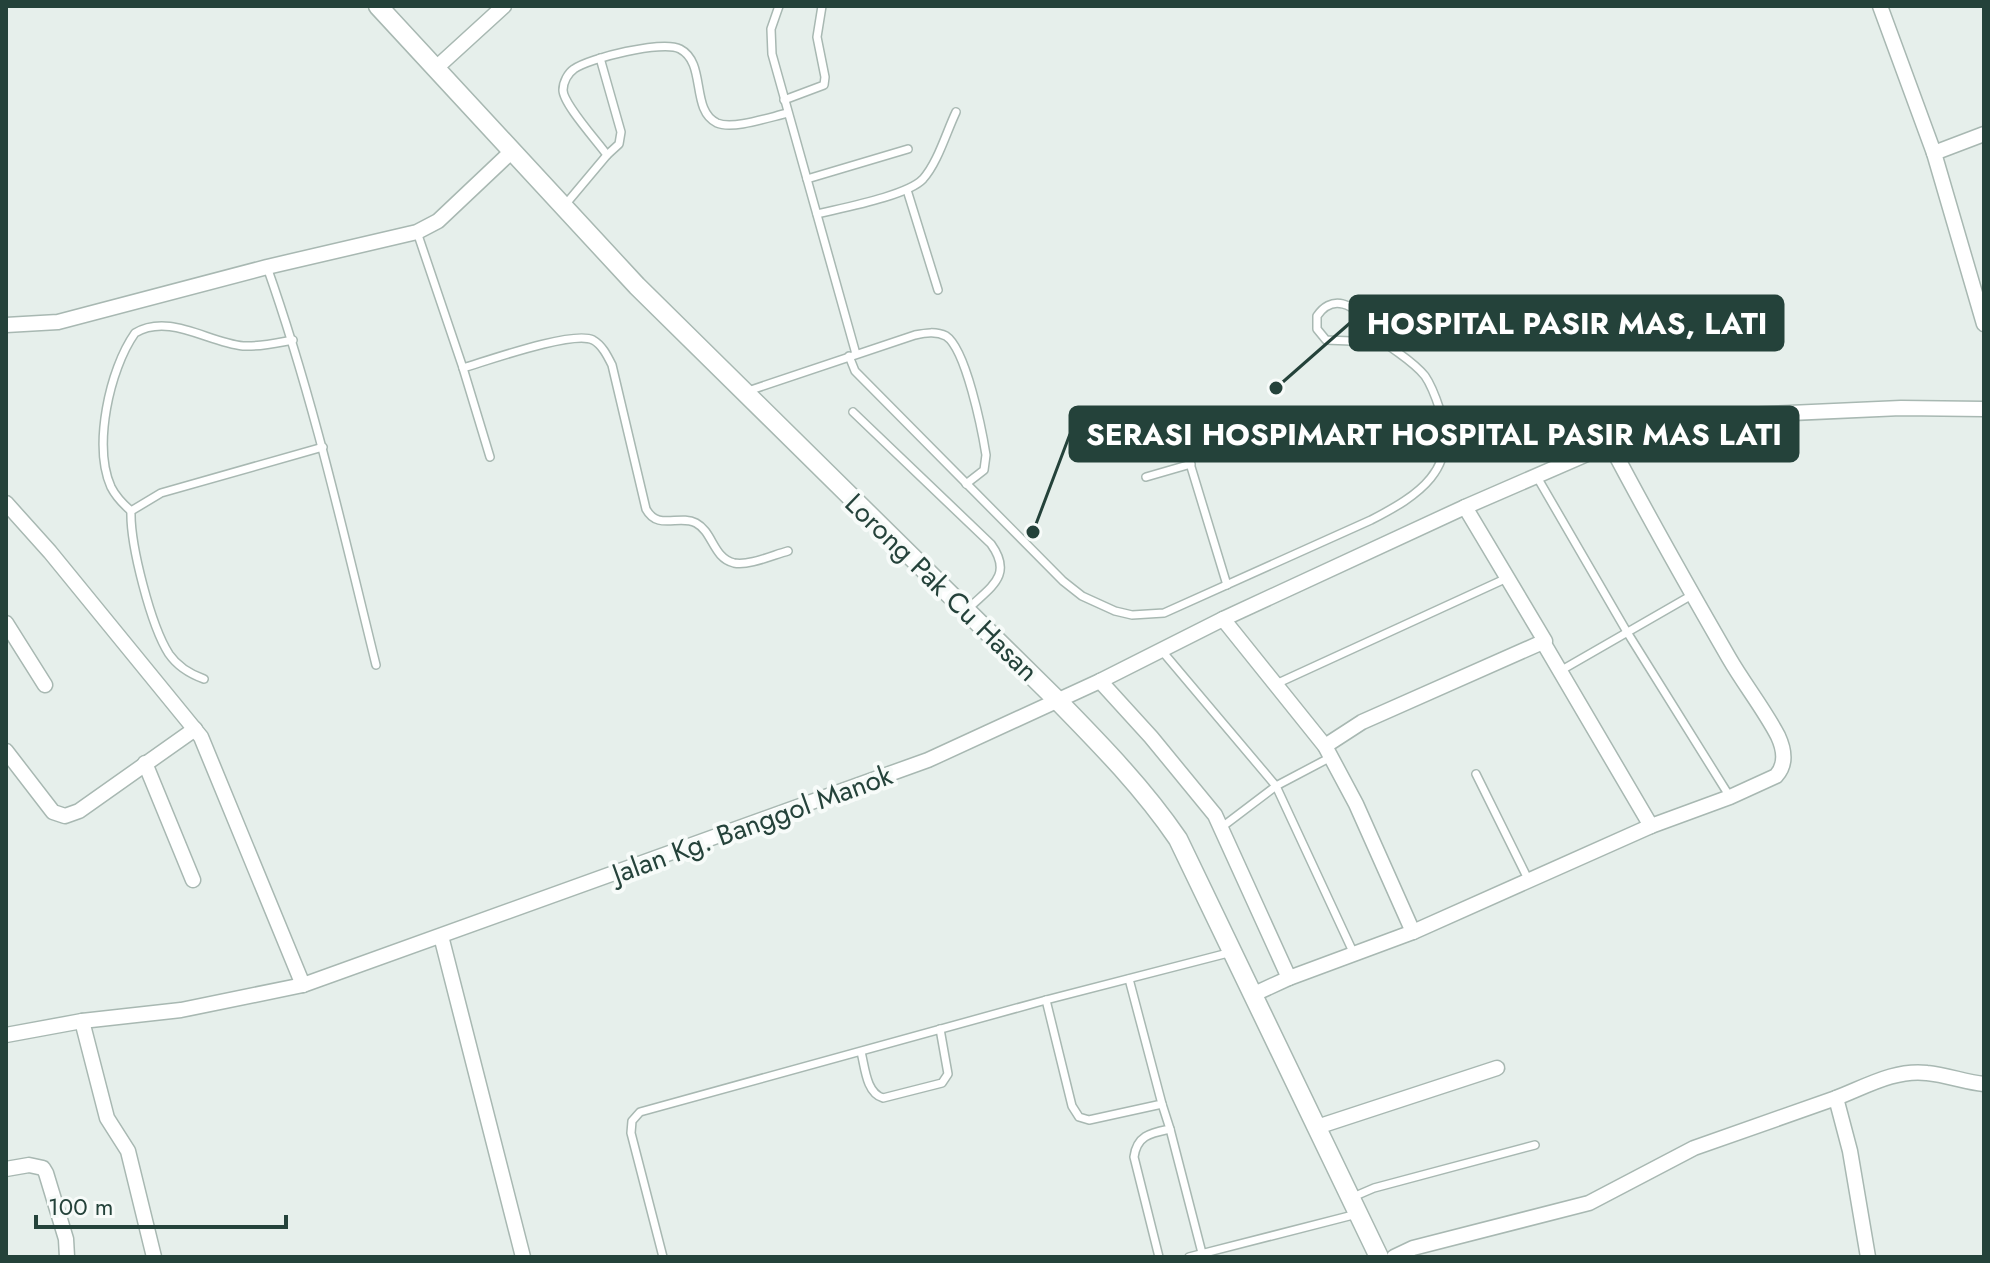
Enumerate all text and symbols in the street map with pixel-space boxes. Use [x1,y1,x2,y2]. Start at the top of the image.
callout: HOSPITAL PASIR MAS, LATI [1350,296,1783,350]
text: HOSPITAL PASIR MAS, LATI [1367,302,1767,345]
callout: SERASI HOSPIMART HOSPITAL PASIR MAS LATI [1070,407,1798,461]
text: SERASI HOSPIMART HOSPITAL PASIR MAS LATI [1086,413,1782,456]
street label: Lorong Pak Cu Hasan [836,484,1048,691]
street label: Jalan Kg. Banggol Manok [603,754,899,896]
scale bar [36,1179,286,1229]
text: 100 m [48,1189,114,1224]

